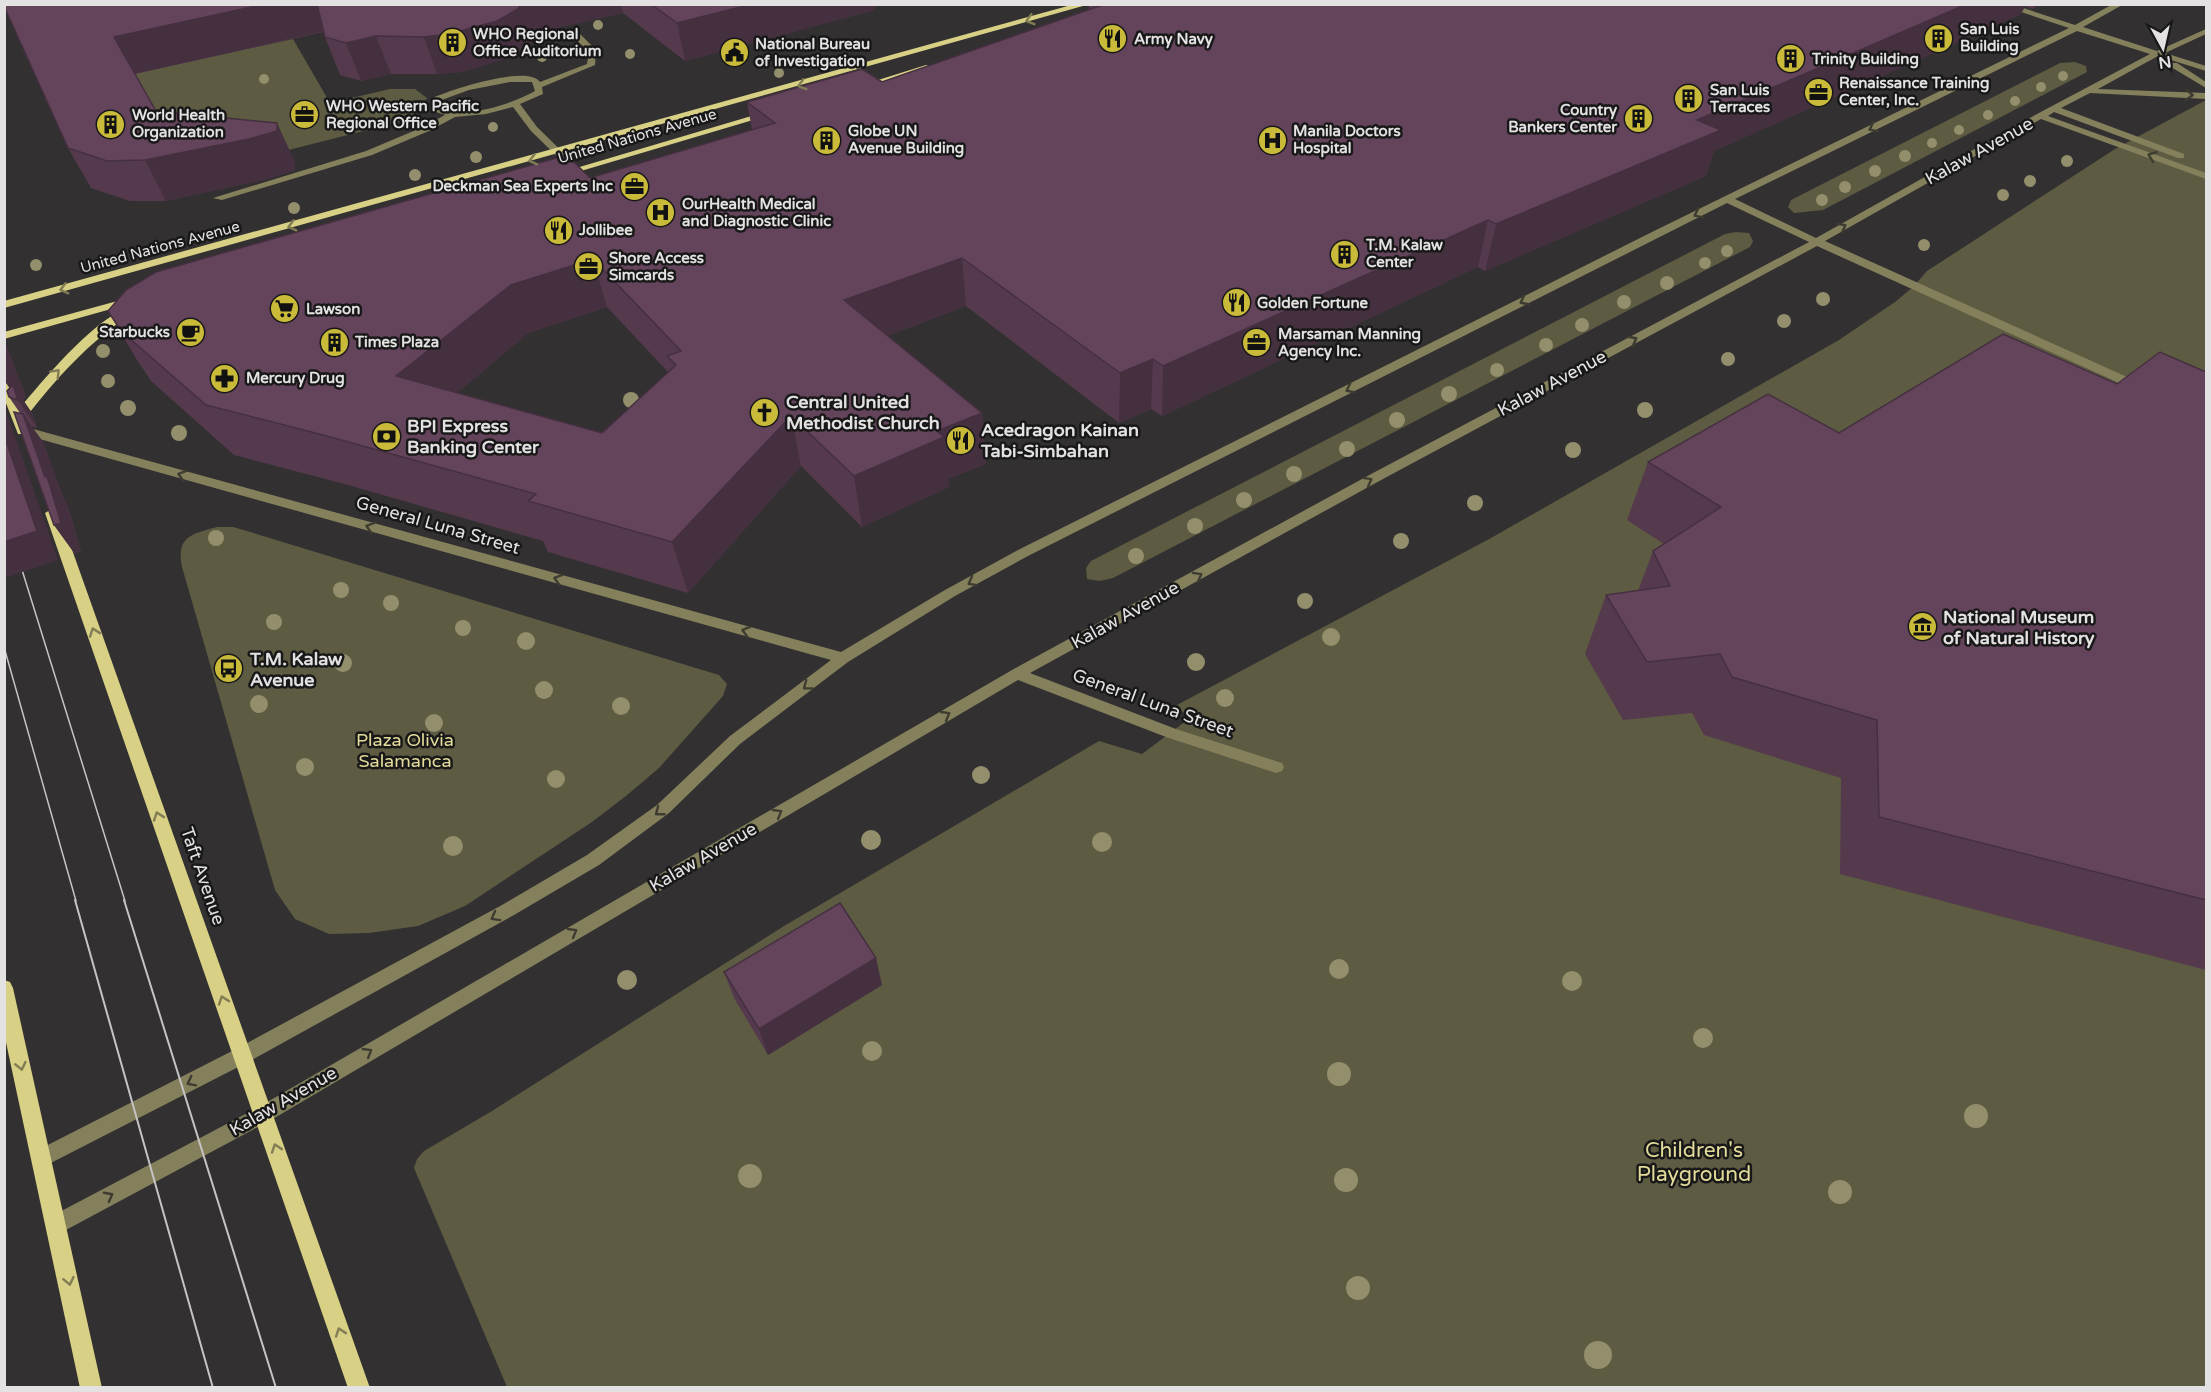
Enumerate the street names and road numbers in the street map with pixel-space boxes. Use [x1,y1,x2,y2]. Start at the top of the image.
street label: United Nations Avenue [556,105,718,167]
street label: Kalaw Avenue [1921,112,2037,190]
street label: United Nations Avenue [78,217,242,277]
street label: Kalaw Avenue [1494,345,1610,421]
street label: General Luna Street [353,491,523,559]
street label: Kalaw Avenue [1067,576,1183,654]
street label: General Luna Street [1070,664,1237,742]
street label: Kalaw Avenue [646,817,760,897]
street label: Taft Avenue [176,824,230,928]
street label: Kalaw Avenue [226,1061,340,1141]

